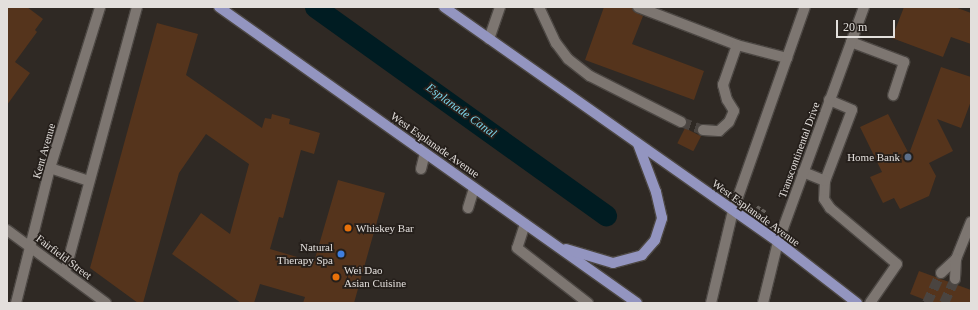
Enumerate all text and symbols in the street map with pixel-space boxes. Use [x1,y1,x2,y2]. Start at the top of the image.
scale bar [838,12,897,38]
text: 20 m [843,20,867,34]
water label: Esplanade Canal [423,81,499,141]
street label: Transcontinental Drive [775,100,823,200]
street label: West Esplanade Avenue [388,109,482,181]
street label: Kent Avenue [30,122,58,180]
place label: Home Bank [847,150,900,164]
marker: Home Bank [903,152,913,162]
street label: West Esplanade Avenue [709,177,803,249]
place label: Whiskey Bar [356,221,414,235]
marker: Whiskey Bar [343,223,353,233]
street label: Fairfield Street [34,232,94,282]
place label: Natural Therapy Spa [277,241,333,267]
marker: Natural Therapy Spa [336,249,346,259]
place label: Wei Dao Asian Cuisine [344,264,406,290]
marker: Wei Dao Asian Cuisine [331,272,341,282]

